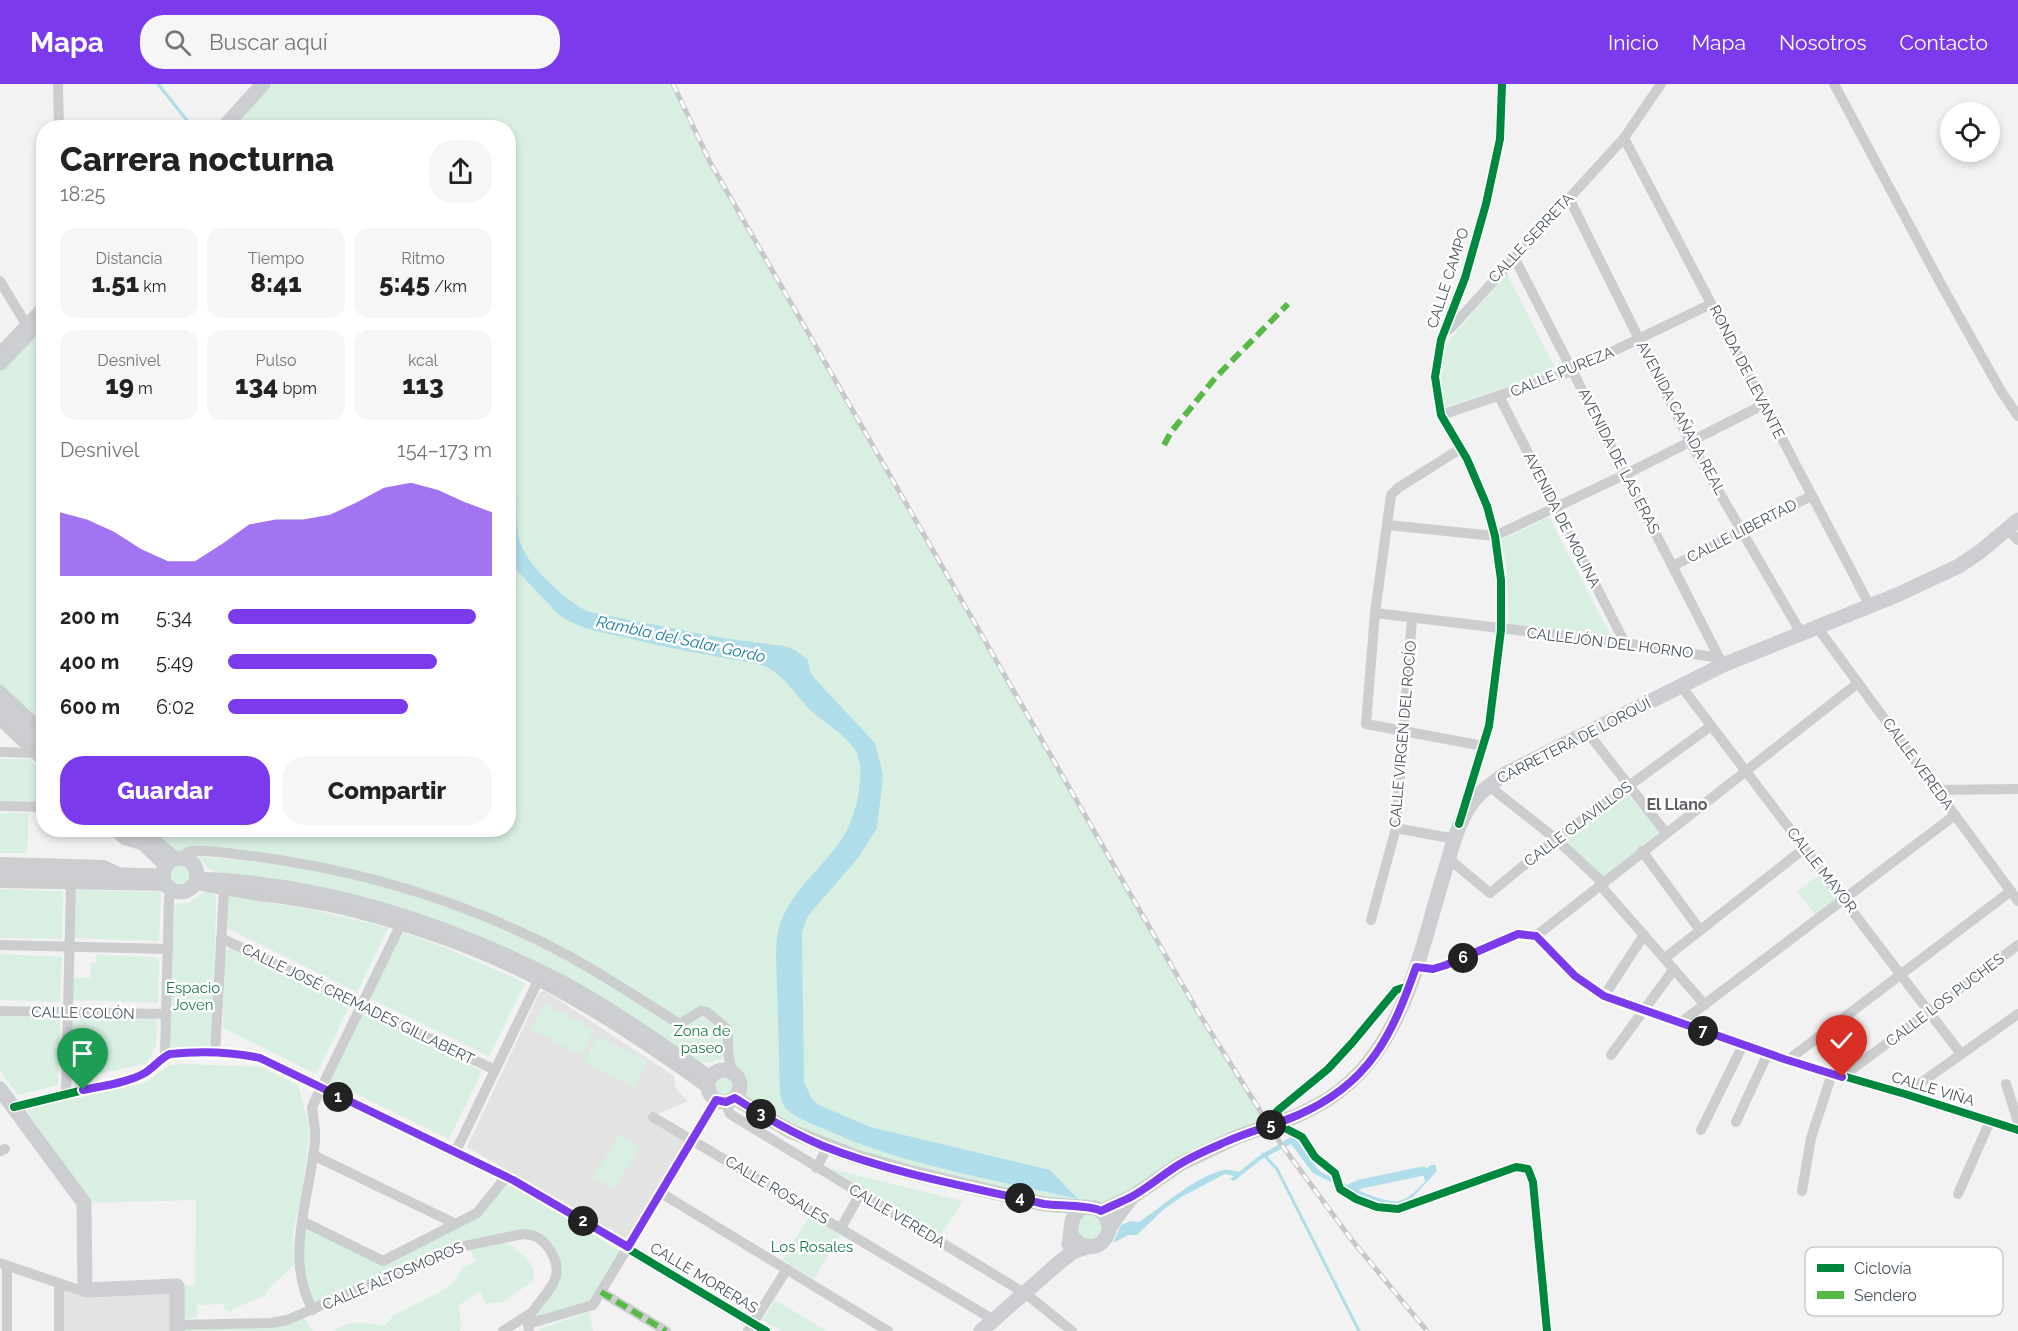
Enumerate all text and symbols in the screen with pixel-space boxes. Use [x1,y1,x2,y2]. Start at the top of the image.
search box [140,15,560,69]
text: Mapa [30,26,104,59]
icon: search [161,26,194,59]
text: Buscar aquí [209,29,328,55]
text: Inicio [1608,30,1659,55]
text: Mapa [1692,30,1746,55]
text: Nosotros [1779,30,1867,55]
text: Contacto [1900,30,1988,55]
map controls [1940,102,2000,162]
button: locate [1940,102,2000,162]
text: Carrera nocturna [60,140,334,179]
button: share [429,140,492,203]
text: 18:25 [60,182,106,206]
street label: CALLE SERRETA [1485,189,1577,287]
street label: CALLE CAMPO [1423,225,1473,331]
text: Distancia [95,249,163,268]
text: Tiempo [248,249,304,268]
text: Ritmo [401,249,445,268]
text: 1.51 [92,268,139,298]
text: 8:41 [250,268,302,298]
text: 5:45 [379,268,430,298]
text: km [139,277,166,296]
text: /km [430,277,467,296]
street label: RONDA DE LEVANTE [1706,302,1788,442]
street label: AVENIDA CAÑADA REAL [1633,338,1729,498]
street label: CALLE PUREZA [1508,343,1616,401]
text: Desnivel [97,351,161,370]
text: Pulso [255,351,297,370]
text: kcal [408,351,438,370]
text: 19 [105,370,134,400]
text: 134 [235,370,278,400]
text: 113 [402,370,444,400]
text: m [134,379,153,398]
text: bpm [278,379,317,398]
street label: AVENIDA DE LAS ERAS [1574,385,1664,537]
text: Desnivel [60,438,139,462]
text: 154–173 m [397,438,492,462]
street label: AVENIDA DE MOLINA [1520,449,1604,591]
street label: CALLE LIBERTAD [1684,495,1800,566]
text: 200 m [60,605,119,629]
text: 5:34 [156,605,192,629]
water label: Rambla del Salar Gordo [595,612,767,666]
street label: CALLEJÓN DEL HORNO [1526,624,1694,662]
street label: CALLE VIRGEN DEL ROCÍO [1386,640,1420,828]
text: 400 m [60,650,119,674]
text: 5:49 [156,650,193,674]
street label: CARRETERA DE LORQUÍ [1494,694,1654,788]
text: 600 m [60,695,120,719]
text: 6:02 [156,695,194,719]
street label: CALLE VEREDA [1879,715,1957,813]
button: Guardar [60,756,270,825]
button: Compartir [282,756,492,825]
street label: CALLE CLAVILLOS [1521,778,1635,870]
district label: El Llano [1646,795,1708,814]
street label: CALLE MAYOR [1783,824,1861,916]
street label: CALLE JOSÉ CREMADES GILLABERT [239,940,477,1068]
pin: 6 [1448,943,1478,973]
text: 6 [1458,948,1468,967]
street label: CALLE LOS PUCHES [1882,950,2008,1050]
park label: Espacio Joven [166,979,220,1014]
street label: CALLE COLÓN [31,1003,135,1023]
pin [1816,1015,1867,1077]
pin: 7 [1688,1016,1718,1046]
text: 7 [1699,1021,1707,1040]
park label: Zona de paseo [673,1022,731,1057]
icon: check [1825,1024,1858,1057]
pin [57,1028,108,1090]
icon: arrive [66,1037,99,1070]
street label: CALLE VIÑA [1889,1068,1977,1110]
pin: 1 [323,1082,353,1112]
text: 1 [334,1087,342,1106]
pin: 3 [746,1099,776,1129]
text: 3 [757,1104,765,1123]
pin: 5 [1256,1110,1286,1140]
text: 5 [1267,1115,1275,1134]
street label: CALLE ROSALES [722,1152,832,1228]
street label: CALLE VEREDA [846,1180,948,1252]
pin: 4 [1005,1183,1035,1213]
text: 4 [1015,1188,1025,1207]
pin: 2 [568,1206,598,1236]
text: 2 [578,1211,588,1230]
street label: CALLE ALTOSMOROS [320,1238,466,1314]
park label: Los Rosales [771,1238,853,1256]
street label: CALLE MORERAS [647,1239,761,1317]
legend [1805,1247,2003,1316]
text: Ciclovía [1854,1259,1912,1278]
text: Sendero [1854,1286,1917,1305]

